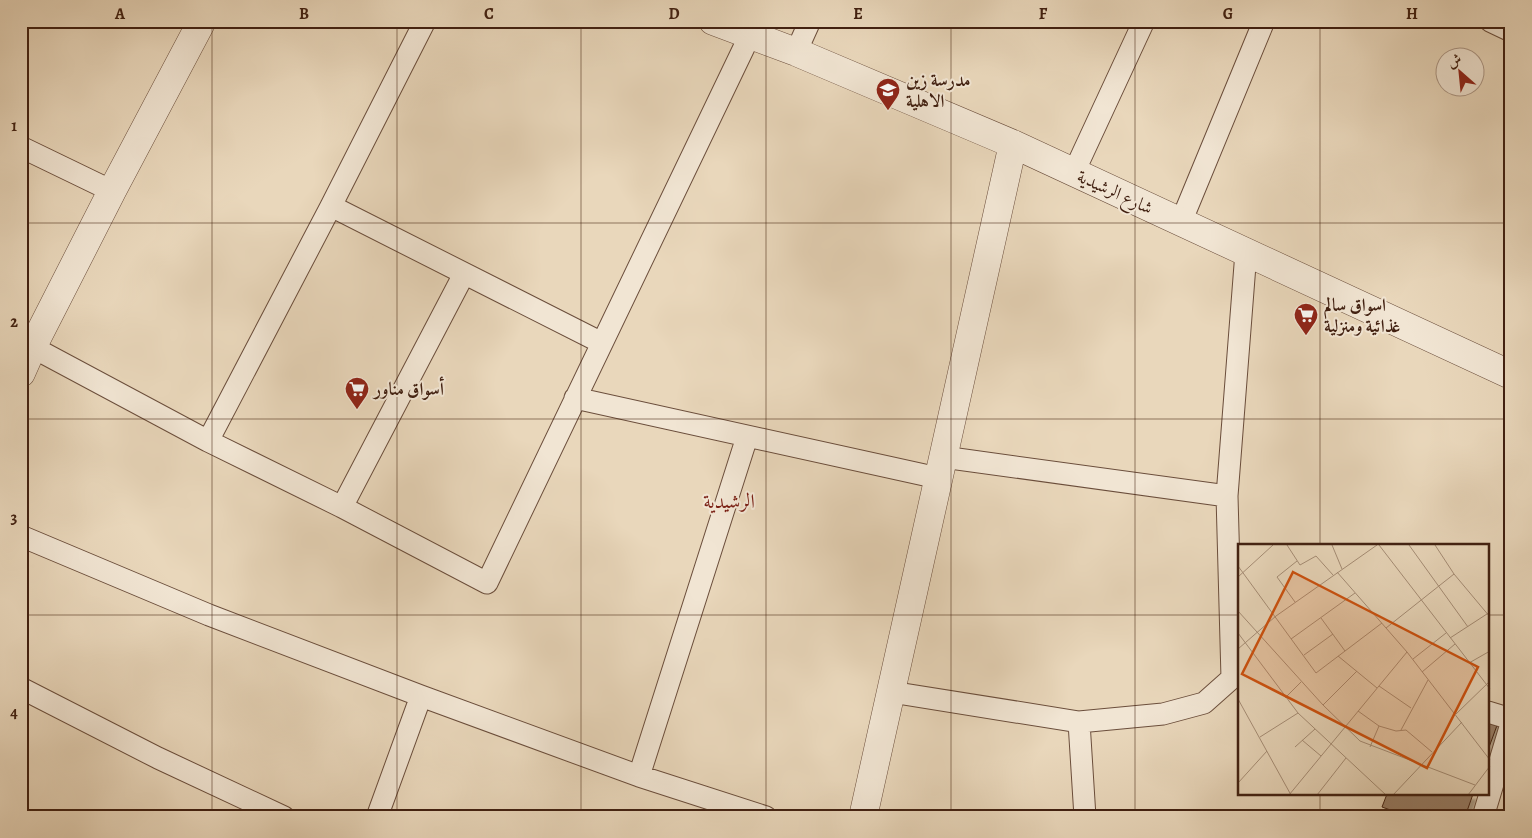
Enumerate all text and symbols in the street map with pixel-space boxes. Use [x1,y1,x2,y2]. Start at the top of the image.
text: A [114,3,126,25]
text: B [299,3,309,25]
text: C [484,3,494,25]
text: D [668,3,680,25]
text: E [853,3,863,25]
text: F [1039,3,1048,25]
text: G [1223,3,1233,25]
text: H [1406,3,1418,25]
north arrow [1434,48,1484,98]
text: ش [1444,49,1465,72]
place label: مدرسة زين الاهلية [906,68,970,113]
school or university icon: مدرسة زين الاهلية [875,77,901,111]
text: 1 [11,115,17,137]
street label: شارع الرشيدية [1072,164,1157,223]
place label: اسواق سالم غذائية ومنزلية [1324,293,1400,338]
supermarket icon: اسواق سالم غذائية ومنزلية [1293,302,1319,336]
text: 2 [10,311,18,333]
supermarket icon: أسواق مناور [344,376,370,410]
place label: أسواق مناور [372,376,445,401]
district label: الرشيدية [703,488,755,515]
text: 3 [11,507,18,529]
inset map [1238,544,1490,796]
text: 4 [10,702,18,724]

